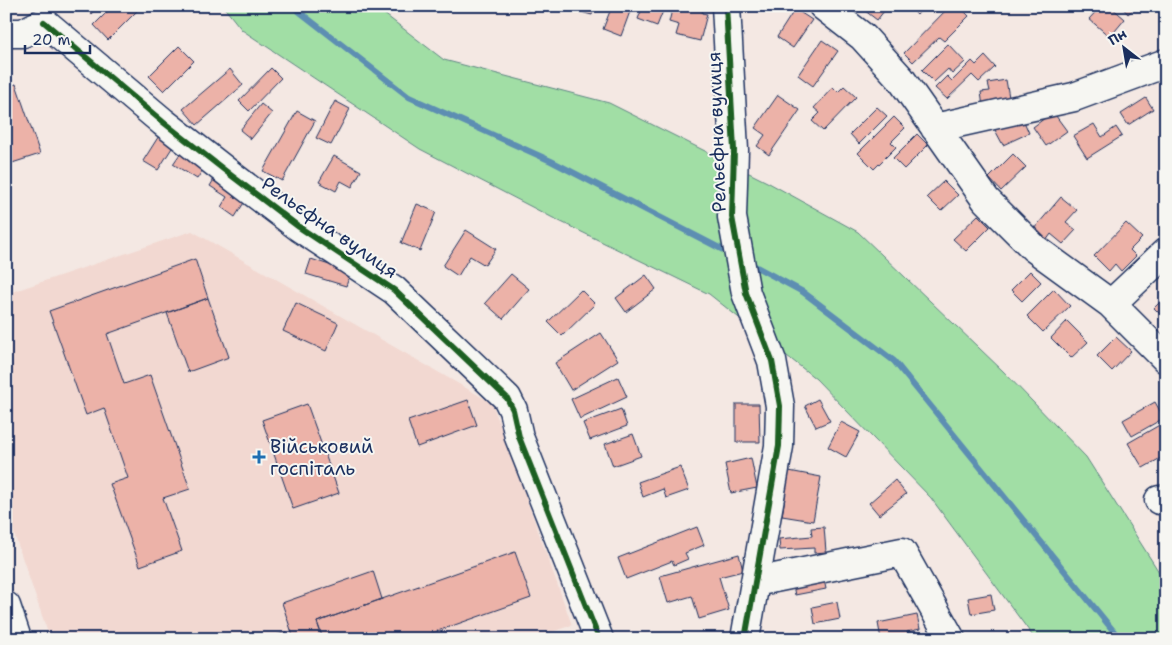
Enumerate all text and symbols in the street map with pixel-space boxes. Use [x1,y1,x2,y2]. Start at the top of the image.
scale bar [25,22,90,54]
north arrow [1100,22,1150,72]
text: Пн [1105,24,1130,49]
text: 20 m [32,30,71,50]
street label: Рельєфна вулиця [701,51,732,213]
street label: Рельєфна вулиця [257,171,403,284]
place label: Військовий госпіталь [270,434,373,481]
marker: Військовий госпіталь [252,450,266,464]

